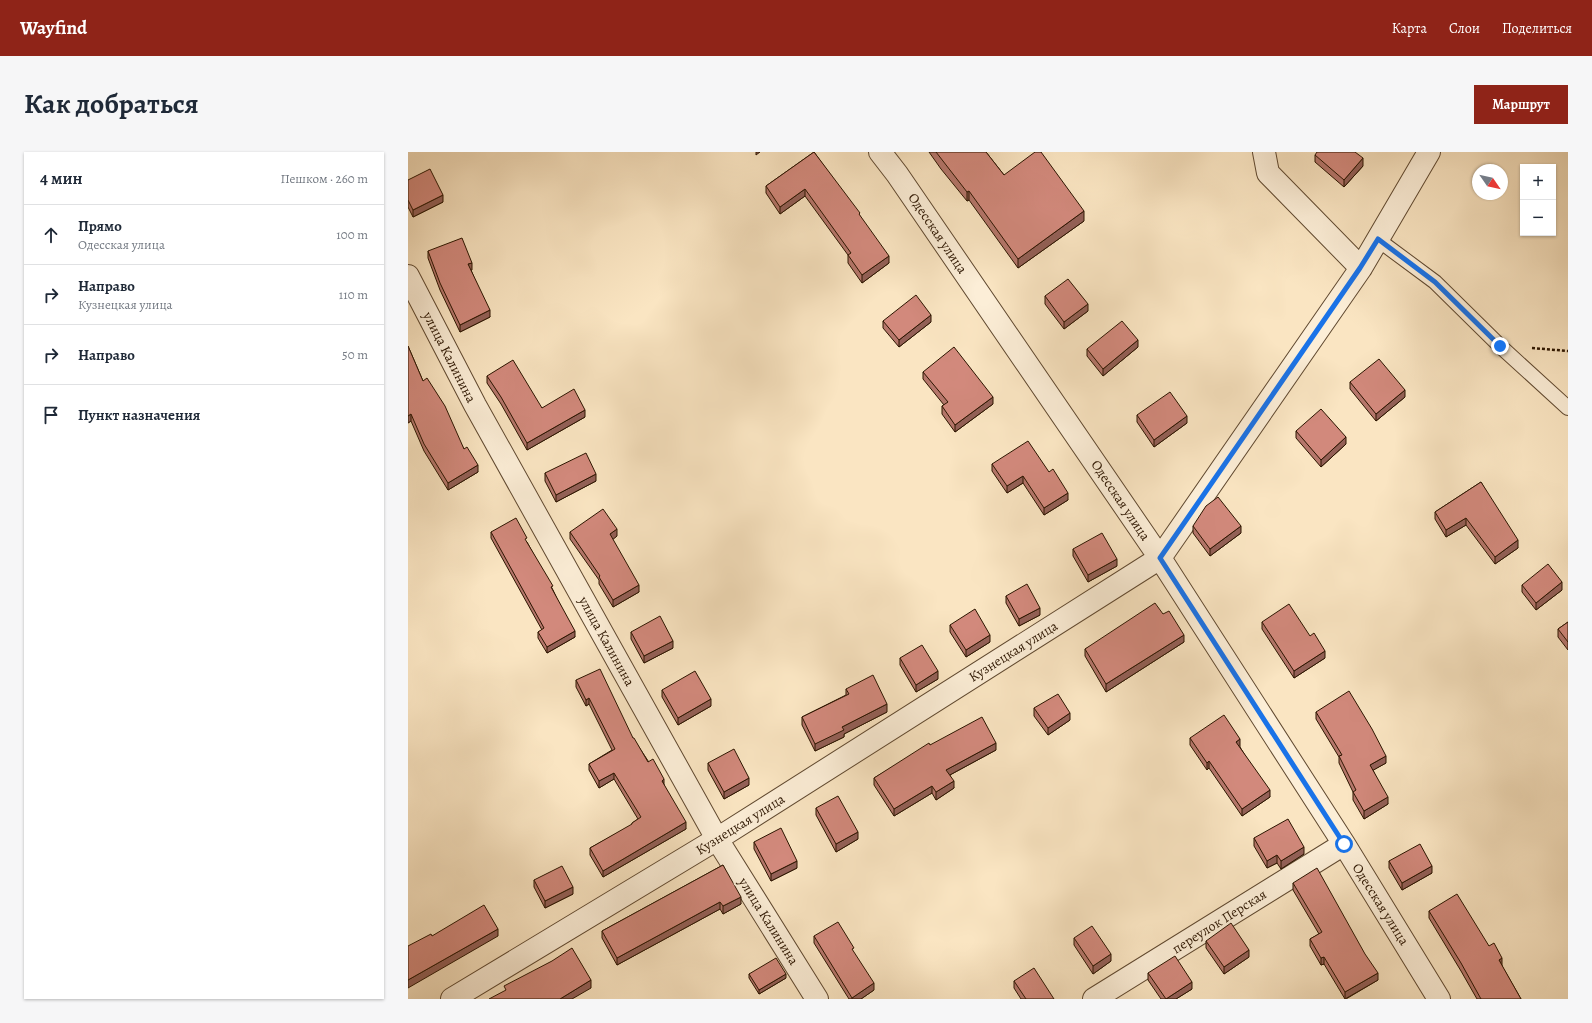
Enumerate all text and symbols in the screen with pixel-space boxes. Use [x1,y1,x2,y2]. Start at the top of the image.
text: Wayfind [20,15,87,41]
text: Карта [1392,19,1427,38]
text: Слои [1449,19,1480,38]
text: Поделиться [1502,19,1572,38]
text: Как добраться [24,85,199,123]
button: Маршрут [1474,85,1568,124]
north arrow [1472,164,1508,200]
map controls [1520,164,1556,236]
button: + [1520,164,1556,200]
text: 4 мин [40,167,83,190]
text: Пешком · 260 m [280,170,368,187]
street label: Одесская улица [904,189,972,278]
button: − [1520,200,1556,236]
text: Прямо [78,216,122,236]
icon: ahead [40,224,62,246]
text: 100 m [336,226,368,243]
text: Одесская улица [78,236,165,253]
text: Направо [78,276,135,296]
icon: right [40,284,62,306]
text: 110 m [339,286,368,303]
text: Кузнецкая улица [78,296,173,313]
street label: улица Калинина [418,308,481,407]
route end [1491,337,1509,355]
icon: right [40,344,62,366]
text: Направо [78,345,135,365]
text: 50 m [342,346,368,363]
icon: arrive [40,404,62,426]
text: Пункт назначения [78,405,200,425]
street label: Одесская улица [1087,456,1155,545]
street label: улица Калинина [574,592,639,690]
street label: Кузнецкая улица [965,616,1062,686]
street label: Кузнецкая улица [692,789,789,859]
route start [1335,835,1353,853]
street label: Одесская улица [1348,860,1414,949]
street label: улица Калинина [734,873,803,969]
street label: переулок Перская [1168,885,1270,958]

